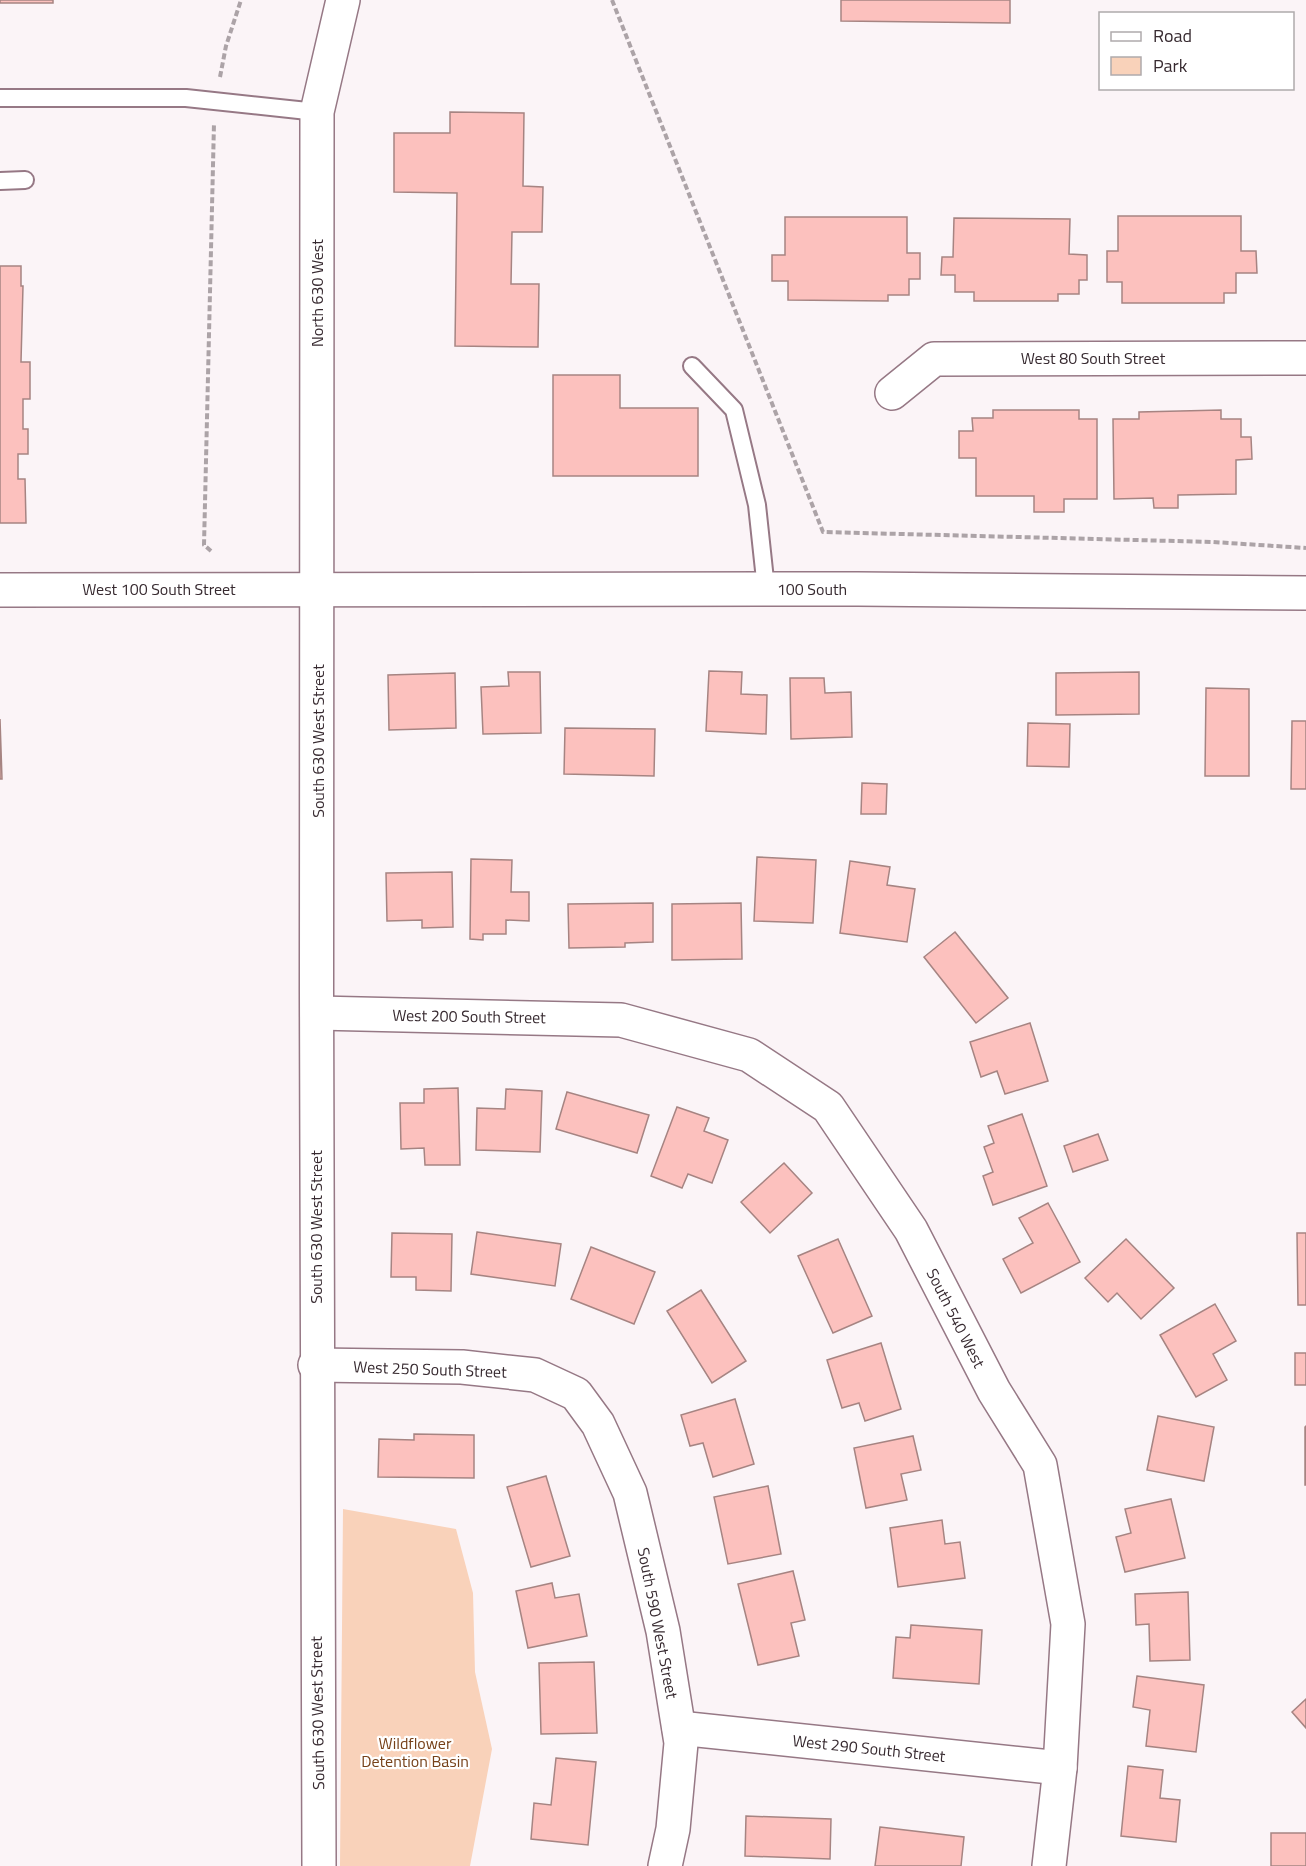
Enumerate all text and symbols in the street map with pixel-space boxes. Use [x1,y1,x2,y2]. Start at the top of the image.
legend [1099,12,1294,90]
text: Road [1153,22,1192,49]
text: Park [1153,52,1188,79]
street label: North 630 West [305,239,329,347]
street label: West 80 South Street [1021,346,1166,370]
street label: West 100 South Street [82,577,236,601]
street label: 100 South [777,577,847,601]
street label: South 630 West Street [306,664,330,818]
street label: West 200 South Street [392,1003,546,1029]
street label: South 630 West Street [304,1150,328,1304]
street label: South 540 West [921,1264,992,1372]
street label: West 250 South Street [353,1354,508,1384]
street label: South 590 West Street [632,1545,684,1701]
street label: South 630 West Street [304,1636,330,1790]
street label: West 290 South Street [791,1728,947,1768]
park label: Wildflower Detention Basin [361,1731,469,1773]

